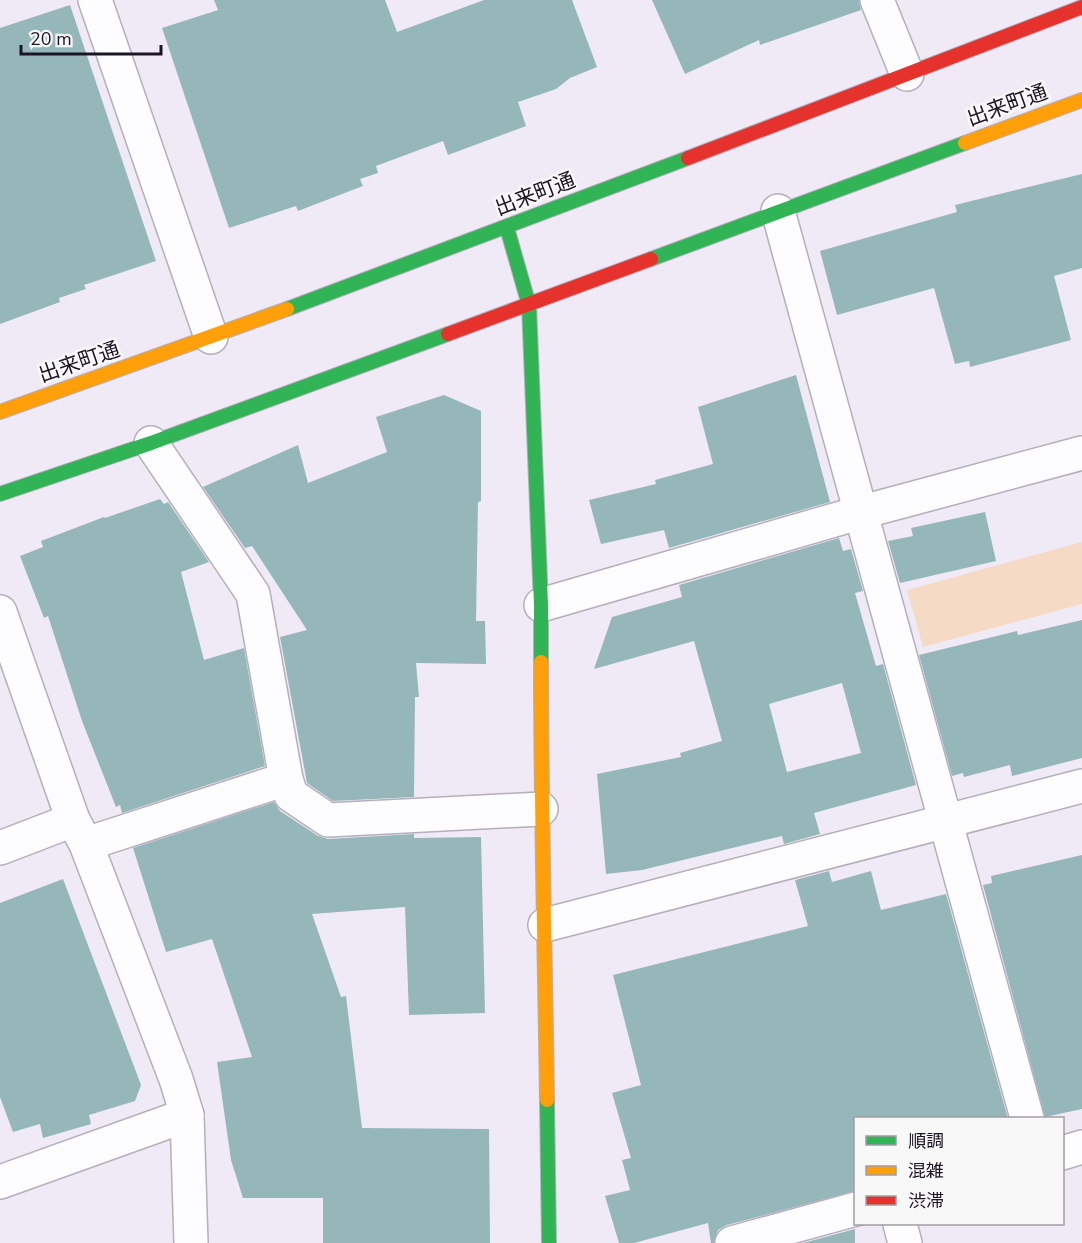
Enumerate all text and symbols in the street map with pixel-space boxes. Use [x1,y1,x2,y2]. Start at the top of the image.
scale bar [21,18,160,56]
text: 20 m [30,27,72,51]
street label: 出来町通 [963,77,1051,133]
street label: 出来町通 [491,166,579,222]
street label: 出来町通 [35,335,123,389]
legend [854,1117,1064,1225]
text: 順調 [908,1129,944,1153]
text: 混雑 [908,1159,944,1183]
text: 渋滞 [908,1189,944,1213]

